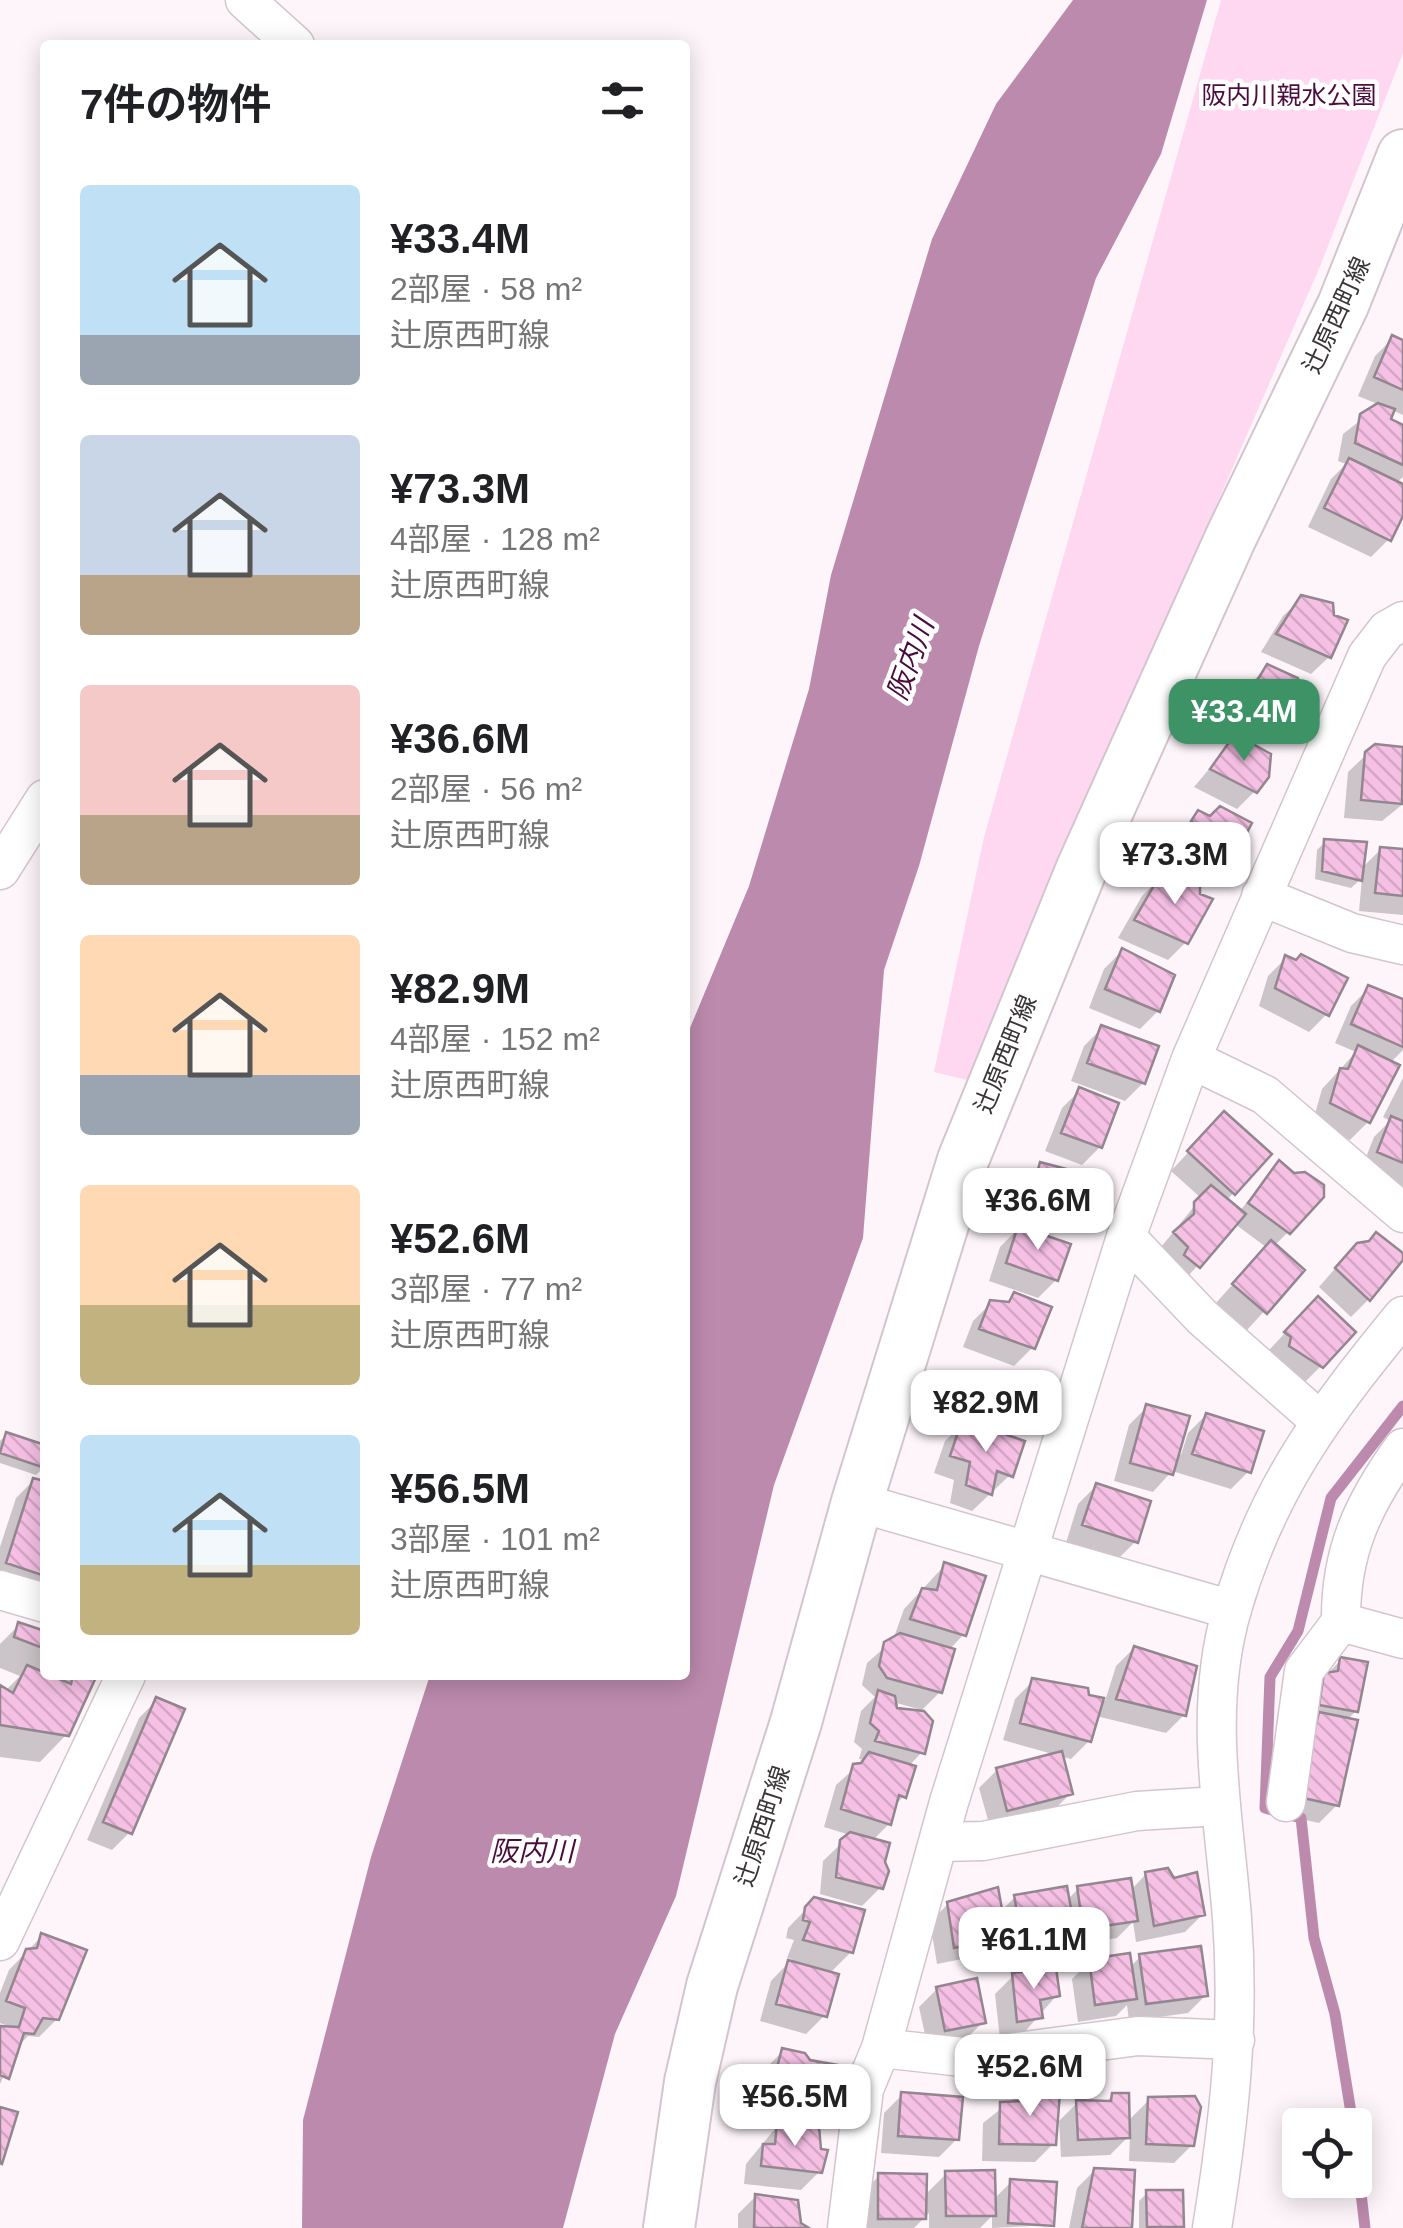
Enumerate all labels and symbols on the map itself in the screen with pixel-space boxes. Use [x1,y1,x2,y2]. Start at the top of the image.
park label: 阪内川親水公園 [1201,81,1377,109]
street label: 辻原西町線 [1297,252,1375,378]
water label: 阪内川 [882,612,940,704]
pin: ¥33.4M [1163,679,1325,764]
pin: ¥73.3M [1094,822,1256,907]
street label: 辻原西町線 [969,991,1041,1117]
pin: ¥36.6M [957,1168,1119,1253]
pin: ¥82.9M [905,1370,1067,1455]
street label: 辻原西町線 [729,1762,795,1890]
water label: 阪内川 [490,1836,577,1867]
pin: ¥61.1M [953,1907,1115,1992]
pin: ¥52.6M [949,2034,1111,2119]
pin: ¥56.5M [714,2064,876,2149]

